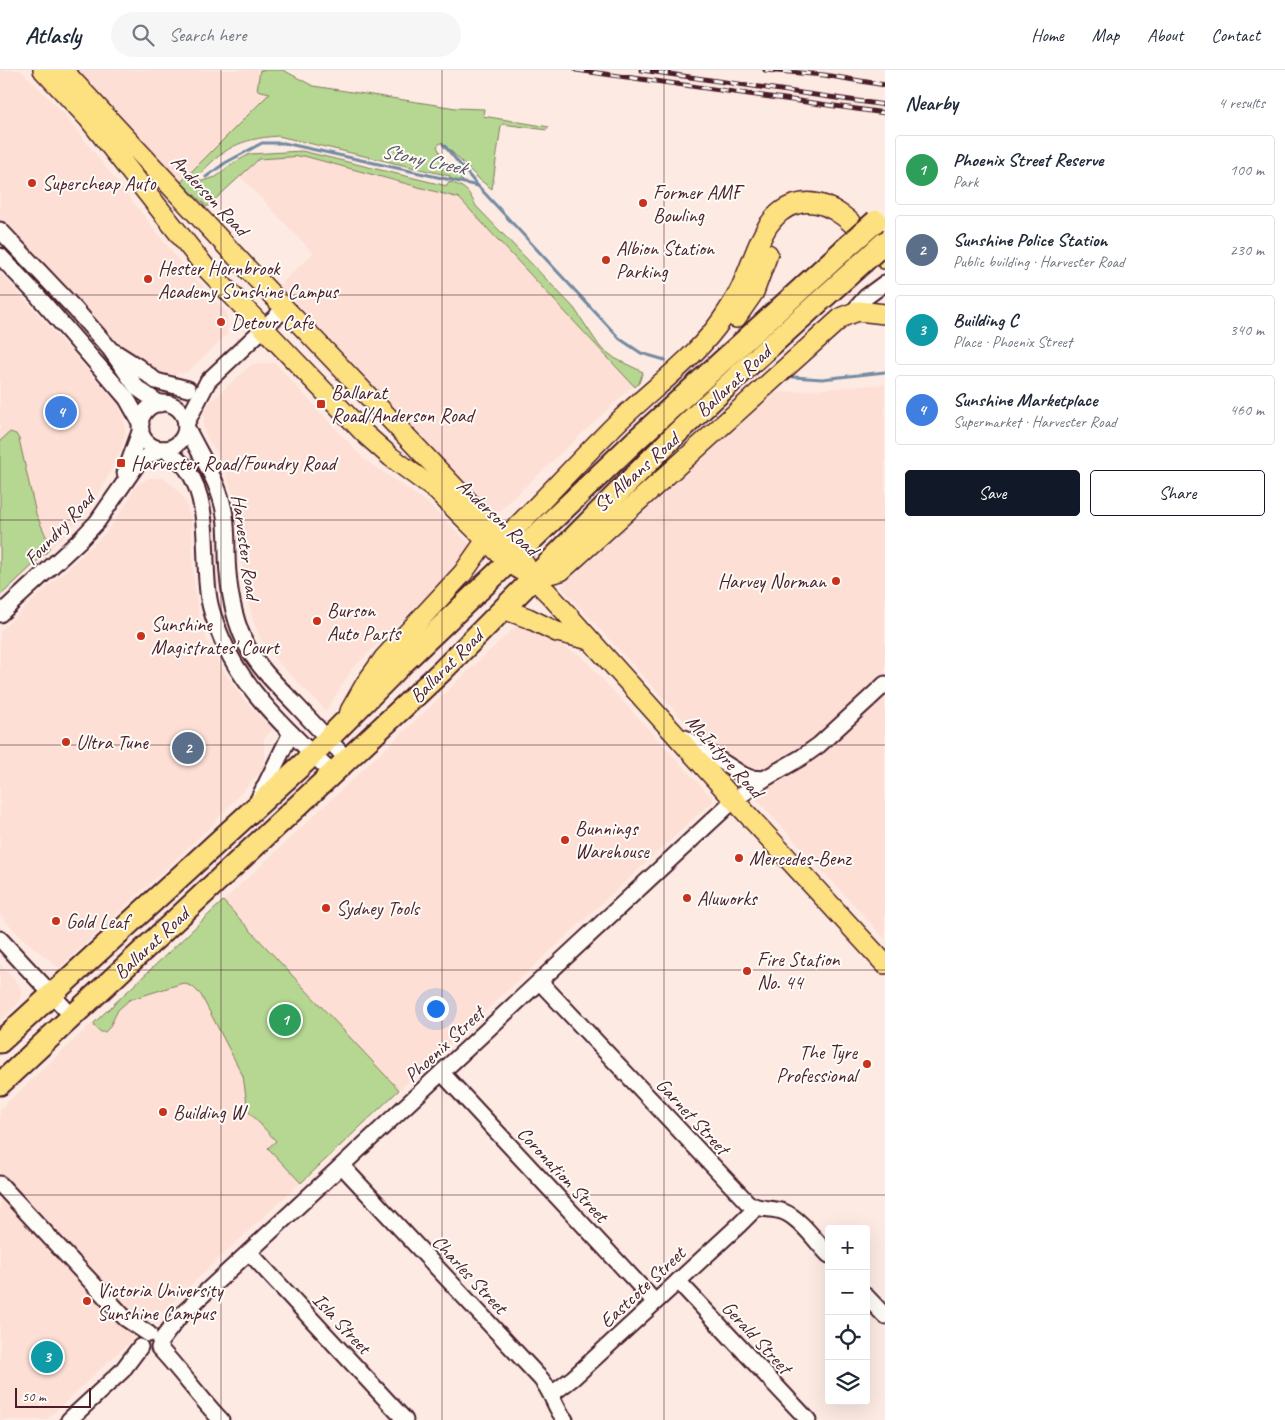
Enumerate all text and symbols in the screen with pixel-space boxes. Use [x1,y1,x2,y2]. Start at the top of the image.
search box [111,12,461,57]
text: Atlasly [25,20,81,50]
icon: search [129,21,157,49]
text: Search here [169,23,246,47]
text: Home [1031,24,1064,46]
text: Map [1092,24,1119,46]
text: About [1147,24,1183,46]
text: Contact [1211,24,1260,46]
text: Nearby [905,90,958,116]
text: 4 results [1218,93,1265,113]
water label: Stony Creek [379,137,472,181]
text: Phoenix Street Reserve [953,148,1103,172]
street label: Anderson Road [166,149,256,244]
text: 1 [918,160,926,180]
text: 100 m [1230,160,1264,180]
place label: Supercheap Auto [42,171,156,196]
text: Park [953,172,978,192]
marker: Supercheap Auto [26,177,38,189]
place label: Former AMF Bowling [653,180,745,228]
marker: Former AMF Bowling [637,197,649,209]
text: Sunshine Police Station [953,228,1107,252]
place label: Albion Station Parking [616,236,715,284]
text: 2 [918,240,926,260]
text: 230 m [1230,240,1264,260]
text: Public building · Harvester Road [953,252,1124,272]
marker: Albion Station Parking [600,254,612,266]
place label: Hester Hornbrook Academy Sunshine Campus [158,256,340,304]
marker: Hester Hornbrook Academy Sunshine Campus [142,273,154,285]
text: Building C [953,308,1018,332]
place label: Detour Cafe [231,310,314,335]
marker: Detour Cafe [215,316,227,328]
text: 3 [918,320,926,340]
text: 340 m [1230,320,1264,340]
text: Place · Phoenix Street [953,332,1072,352]
street label: Ballarat Road [690,338,779,423]
place label: Ballarat Road/Anderson Road [331,380,477,428]
text: Sunshine Marketplace [953,388,1097,412]
pin: 4 [45,393,77,431]
marker: Ballarat Road/Anderson Road [315,398,327,410]
text: 4 [918,400,926,420]
text: 460 m [1230,400,1264,420]
text: Supermarket · Harvester Road [953,412,1116,432]
street label: St Albans Road [588,425,687,517]
place label: Harvester Road/Foundry Road [131,451,339,476]
marker: Harvester Road/Foundry Road [115,457,127,469]
button: Save [905,470,1080,516]
button: Share [1090,470,1265,516]
street label: Anderson Road [452,473,546,564]
street label: Foundry Road [19,484,102,571]
street label: Harvester Road [226,493,266,604]
place label: Harvey Norman [718,569,827,594]
marker: Harvey Norman [830,575,842,587]
place label: Burson Auto Parts [327,598,402,646]
place label: Sunshine Magistrates' Court [151,612,281,660]
marker: Burson Auto Parts [311,615,323,627]
street label: Ballarat Road [404,622,491,709]
marker: Sunshine Magistrates' Court [135,630,147,642]
street label: McIntyre Road [680,709,771,806]
pin: 2 [172,729,204,767]
place label: Ultra Tune [76,730,149,755]
marker: Ultra Tune [60,736,72,748]
place label: Bunnings Warehouse [575,816,650,864]
marker: Bunnings Warehouse [559,834,571,846]
place label: Mercedes-Benz [749,846,852,871]
marker: Mercedes-Benz [733,852,745,864]
place label: Aluworks [697,886,759,911]
marker: Aluworks [681,892,693,904]
place label: Sydney Tools [336,896,421,921]
street label: Ballarat Road [108,900,197,985]
marker: Sydney Tools [320,902,332,914]
place label: Gold Leaf [66,909,133,934]
marker: Gold Leaf [50,915,62,927]
place label: Fire Station No. 44 [757,947,841,995]
marker: Fire Station No. 44 [741,965,753,977]
your location [423,996,449,1022]
street label: Phoenix Street [399,999,492,1088]
pin: 1 [269,1001,301,1039]
place label: The Tyre Professional [776,1040,861,1088]
marker: The Tyre Professional [861,1058,873,1070]
street label: Garnet Street [651,1073,737,1163]
place label: Building W [173,1100,248,1125]
marker: Building W [157,1106,169,1118]
street label: Coronation Street [512,1121,615,1229]
map controls [825,1225,870,1405]
button: + [825,1225,870,1270]
street label: Charles Street [427,1229,514,1321]
street label: Eastcote Street [594,1240,692,1333]
button: − [825,1270,870,1315]
place label: Victoria University Sunshine Campus [97,1278,225,1326]
street label: Isla Street [307,1287,378,1361]
marker: Victoria University Sunshine Campus [81,1295,93,1307]
street label: Gerald Street [716,1295,799,1382]
button: locate [825,1315,870,1360]
pin: 3 [31,1338,63,1376]
button: layers [825,1360,870,1405]
scale bar [15,1385,91,1408]
text: 50 m [22,1388,46,1405]

